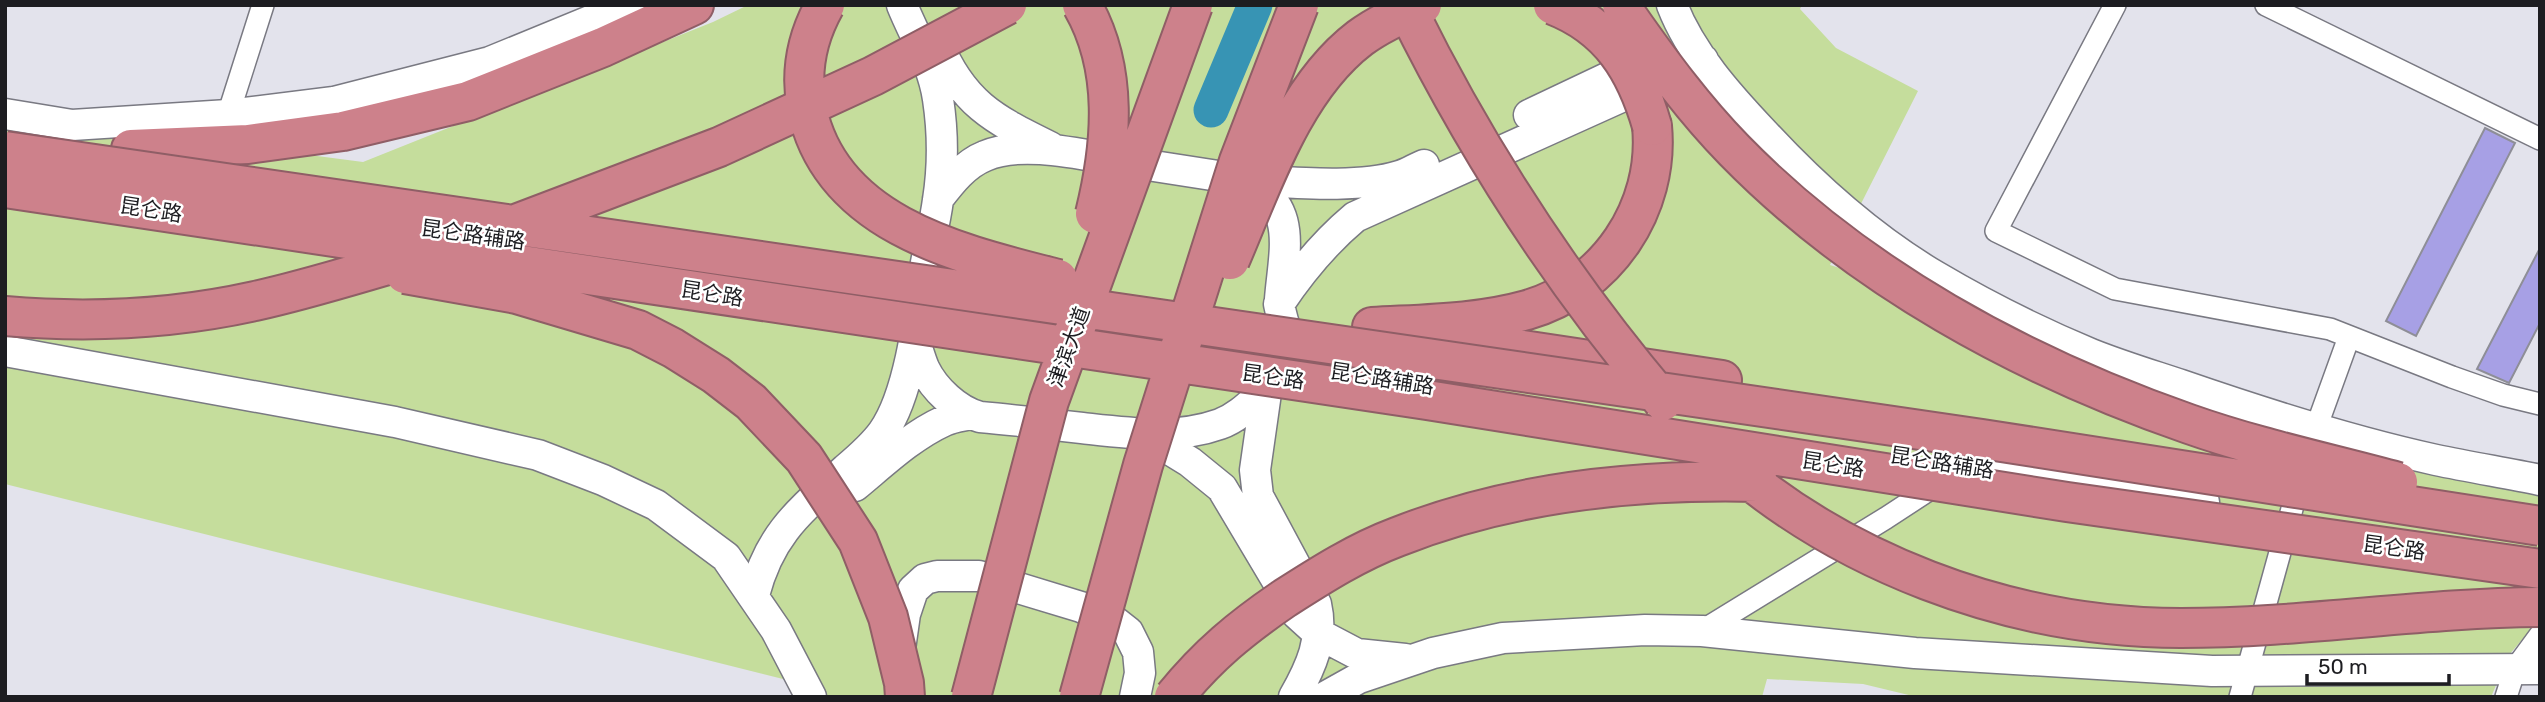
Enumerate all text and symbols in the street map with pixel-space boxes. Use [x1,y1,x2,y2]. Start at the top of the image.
street label: 昆仑路 [118,192,184,227]
street label: 昆仑路辅路 [419,215,527,254]
street label: 昆仑路 [679,276,745,311]
street label: 津滨大道 [1042,303,1095,391]
street label: 昆仑路辅路 [1328,358,1436,399]
street label: 昆仑路 [1240,360,1306,393]
street label: 昆仑路辅路 [1888,442,1996,483]
street label: 昆仑路 [1800,447,1866,482]
street label: 昆仑路 [2361,531,2427,564]
scale bar [2307,642,2449,686]
text: 50 m [2318,654,2368,679]

